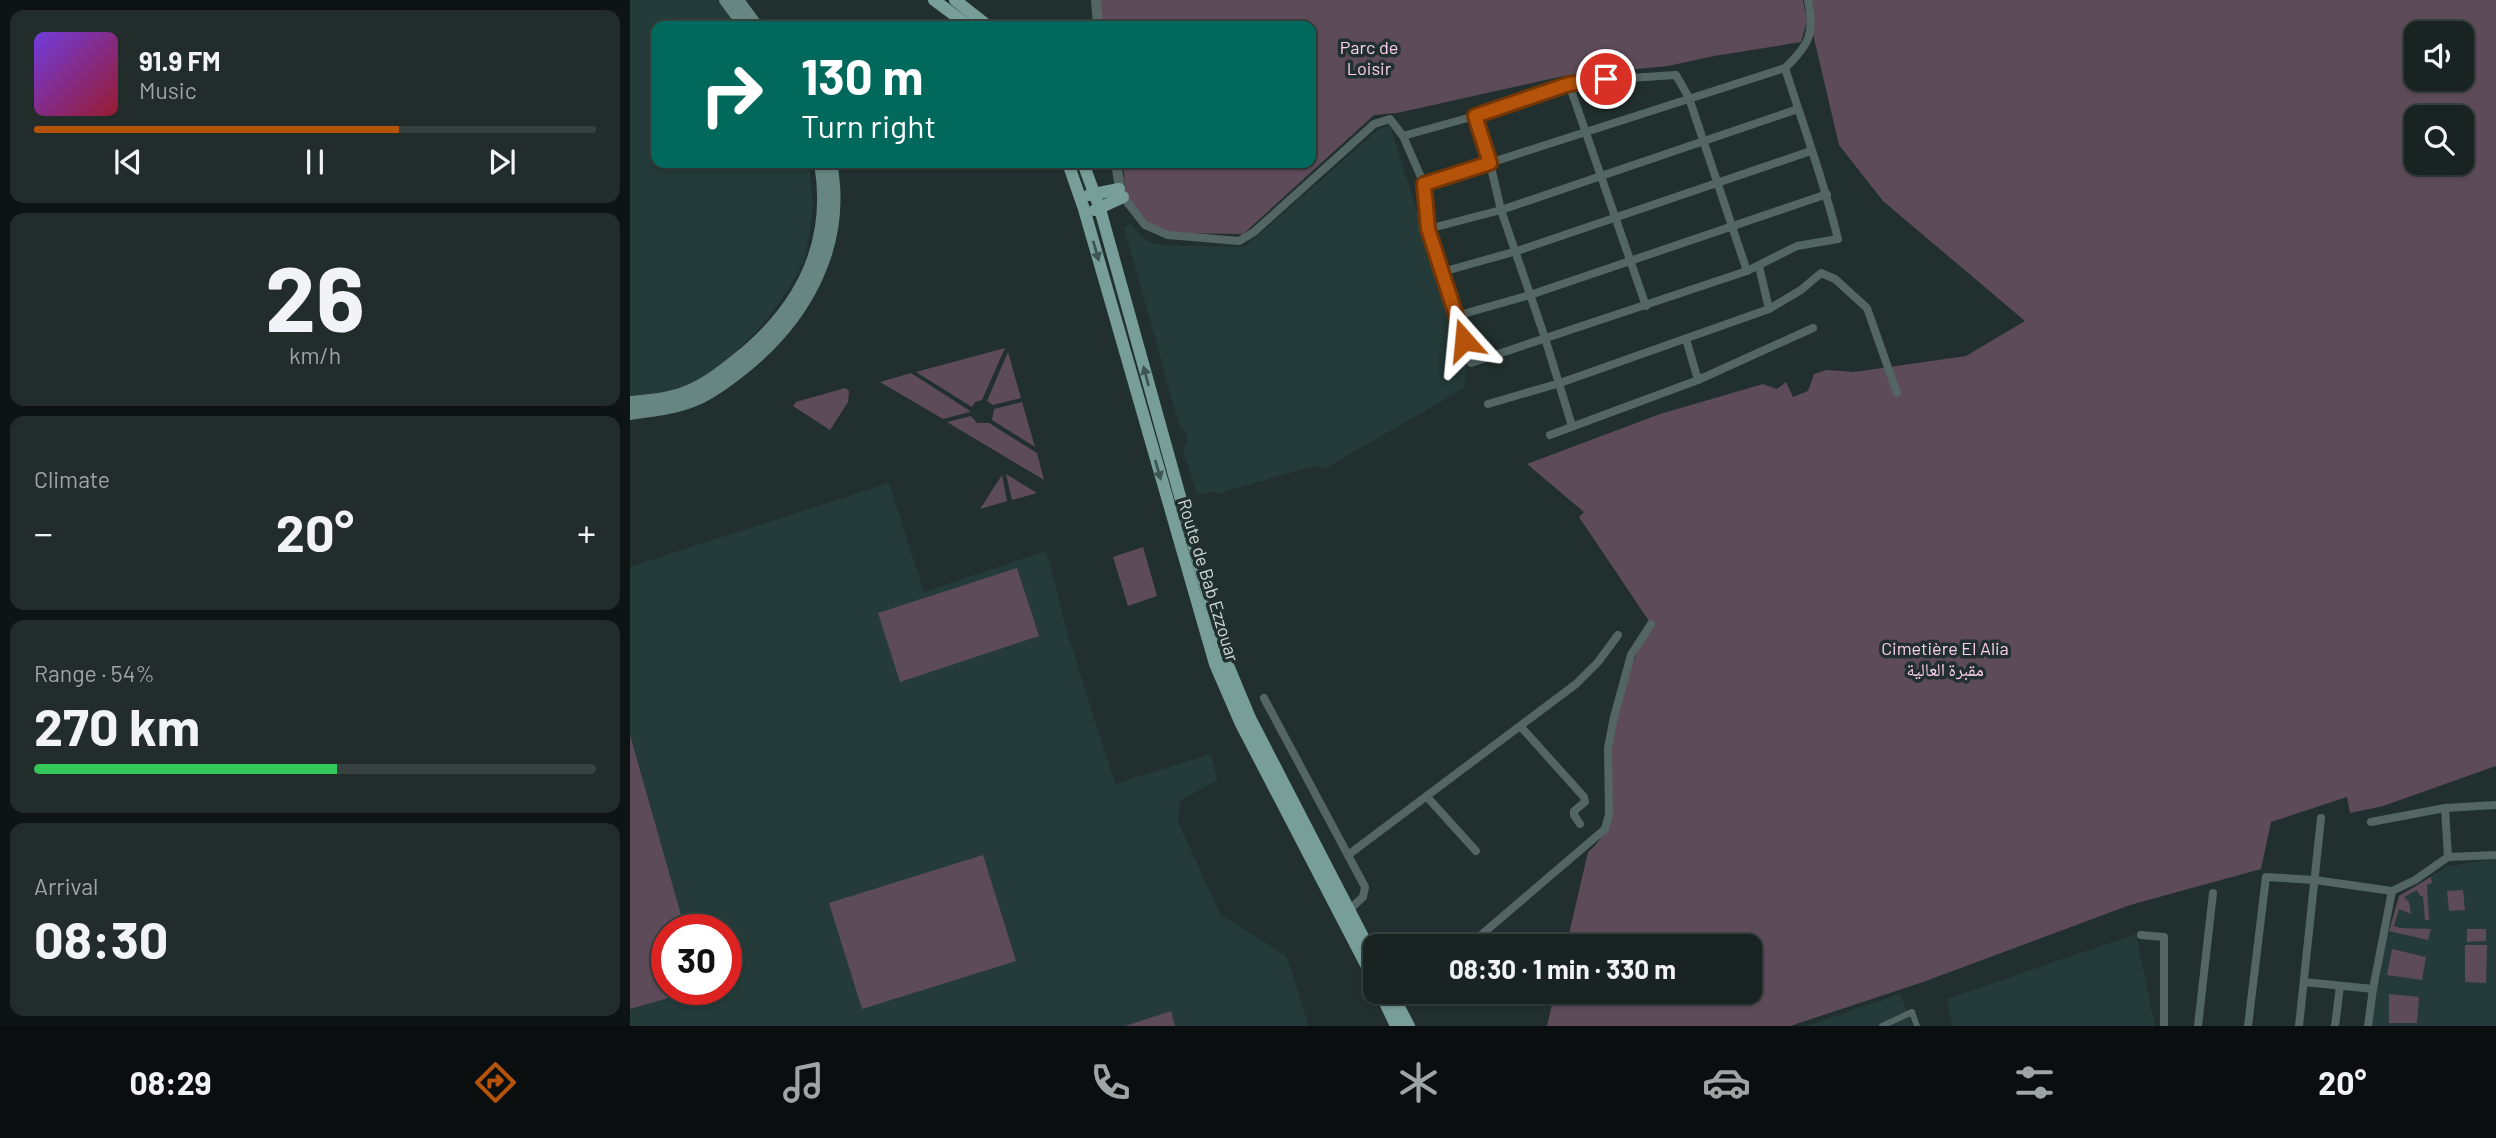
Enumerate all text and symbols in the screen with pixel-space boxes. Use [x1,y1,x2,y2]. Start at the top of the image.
map controls [2404,21,2474,175]
button: sound [2404,21,2474,91]
park label: Parc de Loisir [1340,36,1398,79]
text: 91.9 FM [139,45,221,76]
text: 130 m [801,46,923,105]
icon: right [686,49,777,140]
pin [1576,49,1636,109]
icon: arrive [1587,60,1625,98]
text: Music [139,76,197,104]
button: search [2404,105,2474,175]
text: Turn right [801,106,936,144]
icon: previous [109,143,147,181]
icon: pause [296,143,334,181]
icon: next [483,143,521,181]
one-way arrow [1091,240,1102,262]
text: 26 [265,241,365,350]
position arrow [1427,303,1501,377]
text: km/h [289,341,341,369]
one-way arrow [1141,365,1151,386]
one-way arrow [1153,459,1164,481]
text: Climate [34,465,110,493]
street label: Route de Bab Ezzouar [1174,496,1244,664]
text: 20° [276,500,354,562]
text: − [34,509,53,555]
text: + [577,509,596,555]
park label: Cimetière El Alia مقبرة العالية [1881,637,2009,681]
text: Range · 54% [34,659,155,687]
text: 270 km [34,694,200,756]
text: Arrival [34,872,98,900]
text: 08:30 [34,907,168,969]
speed limit sign: 30 [651,914,742,1005]
text: 08:30 · 1 min · 330 m [1449,953,1676,984]
icon: directions [471,1058,520,1107]
icon: music [779,1058,828,1107]
icon: phone [1086,1058,1135,1107]
icon: climate [1394,1058,1443,1107]
icon: car [1702,1058,1751,1107]
icon: filters [2010,1058,2059,1107]
text: 08:29 [129,1063,212,1101]
text: 20° [2318,1063,2366,1101]

